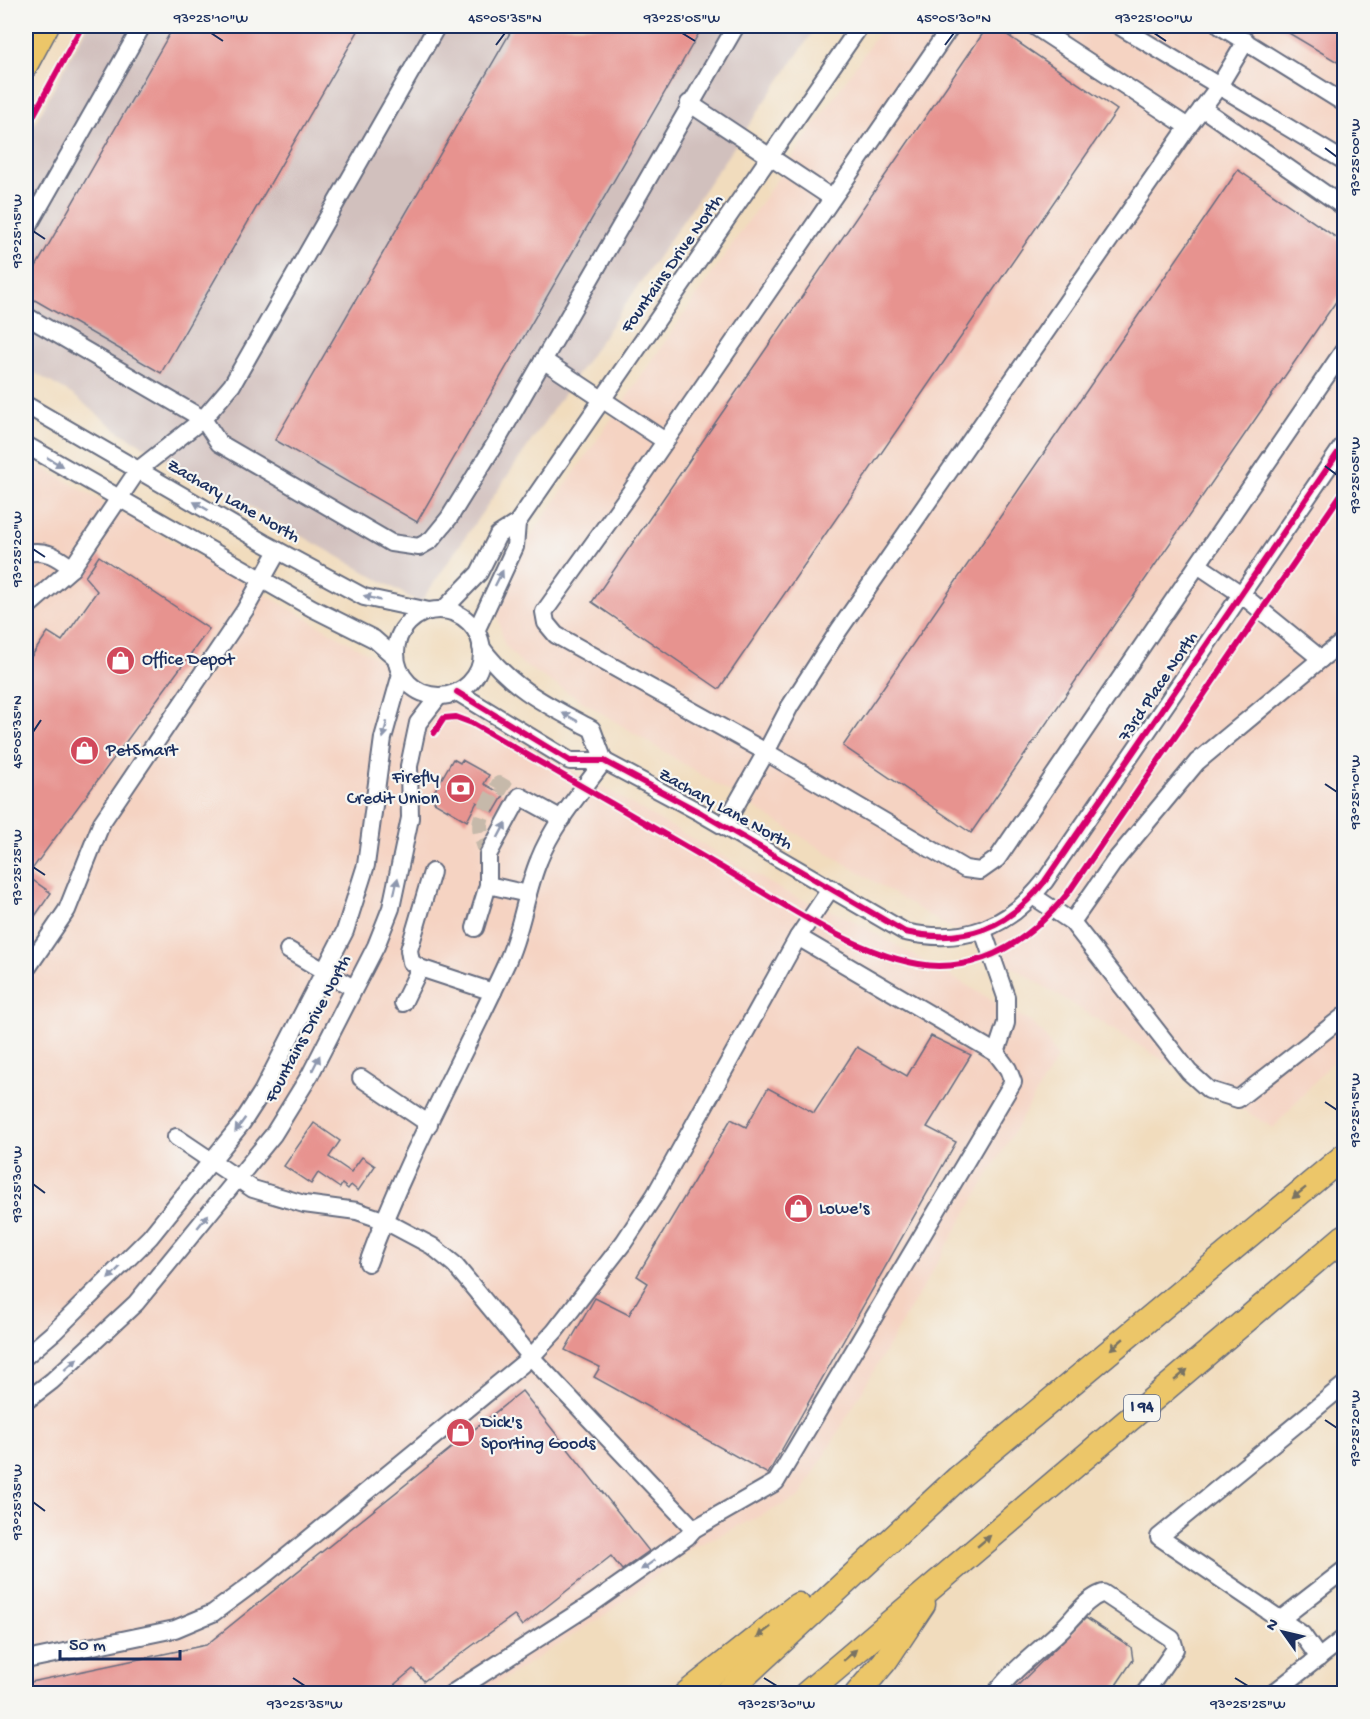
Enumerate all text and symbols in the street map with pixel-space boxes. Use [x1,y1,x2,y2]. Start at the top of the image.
text: 93°25'10"W [173,10,249,28]
text: 45°05'35"N [468,10,542,28]
text: 93°25'05"W [643,10,720,28]
text: 45°05'30"N [917,10,991,28]
text: 93°25'00"W [1114,10,1193,28]
text: 93°25'00"W [1347,118,1365,197]
street label: Fountains Drive North [617,190,729,338]
text: 93°25'15"W [9,194,27,269]
text: 93°25'05"W [1347,437,1365,514]
street label: Zachary Lane North [163,455,304,549]
one-way arrow [47,457,64,467]
one-way arrow [192,501,209,511]
text: 93°25'20"W [9,511,27,588]
one-way arrow [495,569,504,586]
one-way arrow [363,593,381,603]
street label: 73rd Place North [1114,628,1204,747]
shop icon: Office Depot [105,644,137,676]
place label: Office Depot [142,650,236,671]
text: 45°05'35"N [9,695,27,769]
one-way arrow [561,712,578,722]
one-way arrow [379,721,389,740]
shop icon: PetSmart [69,735,101,767]
place label: PetSmart [105,741,179,762]
text: 93°25'10"W [1347,754,1365,830]
street label: Zachary Lane North [654,764,796,856]
place label: Firefly Credit Union [347,768,439,810]
bank icon: Firefly Credit Union [444,772,476,804]
one-way arrow [497,821,507,838]
text: 93°25'25"W [9,829,27,906]
one-way arrow [391,877,401,895]
street label: Fountains Drive North [261,951,357,1107]
one-way arrow [310,1054,320,1072]
text: 93°25'15"W [1347,1073,1365,1148]
one-way arrow [235,1118,247,1133]
text: 93°25'30"W [9,1146,27,1223]
one-way arrow [1292,1186,1307,1199]
shop icon: Lowe's [782,1193,814,1225]
place label: Lowe's [819,1199,871,1220]
one-way arrow [196,1213,209,1229]
one-way arrow [106,1266,121,1280]
one-way arrow [1110,1337,1125,1350]
one-way arrow [63,1358,78,1371]
one-way arrow [1173,1368,1189,1381]
text: 93°25'20"W [1347,1390,1365,1467]
road number: I 94 [1124,1395,1160,1421]
place label: Dick's Sporting Goods [480,1413,597,1455]
shop icon: Dick's Sporting Goods [444,1417,476,1449]
text: 93°25'35"W [9,1464,27,1541]
one-way arrow [976,1535,991,1548]
one-way arrow [640,1559,656,1570]
north arrow [1253,1602,1313,1662]
text: N [1263,1615,1285,1635]
scale bar [60,1623,180,1661]
one-way arrow [756,1625,771,1637]
text: 50 m [69,1636,106,1657]
one-way arrow [842,1649,857,1662]
text: 93°25'35"W [266,1696,343,1714]
text: 93°25'30"W [738,1696,815,1714]
text: 93°25'25"W [1209,1696,1286,1714]

